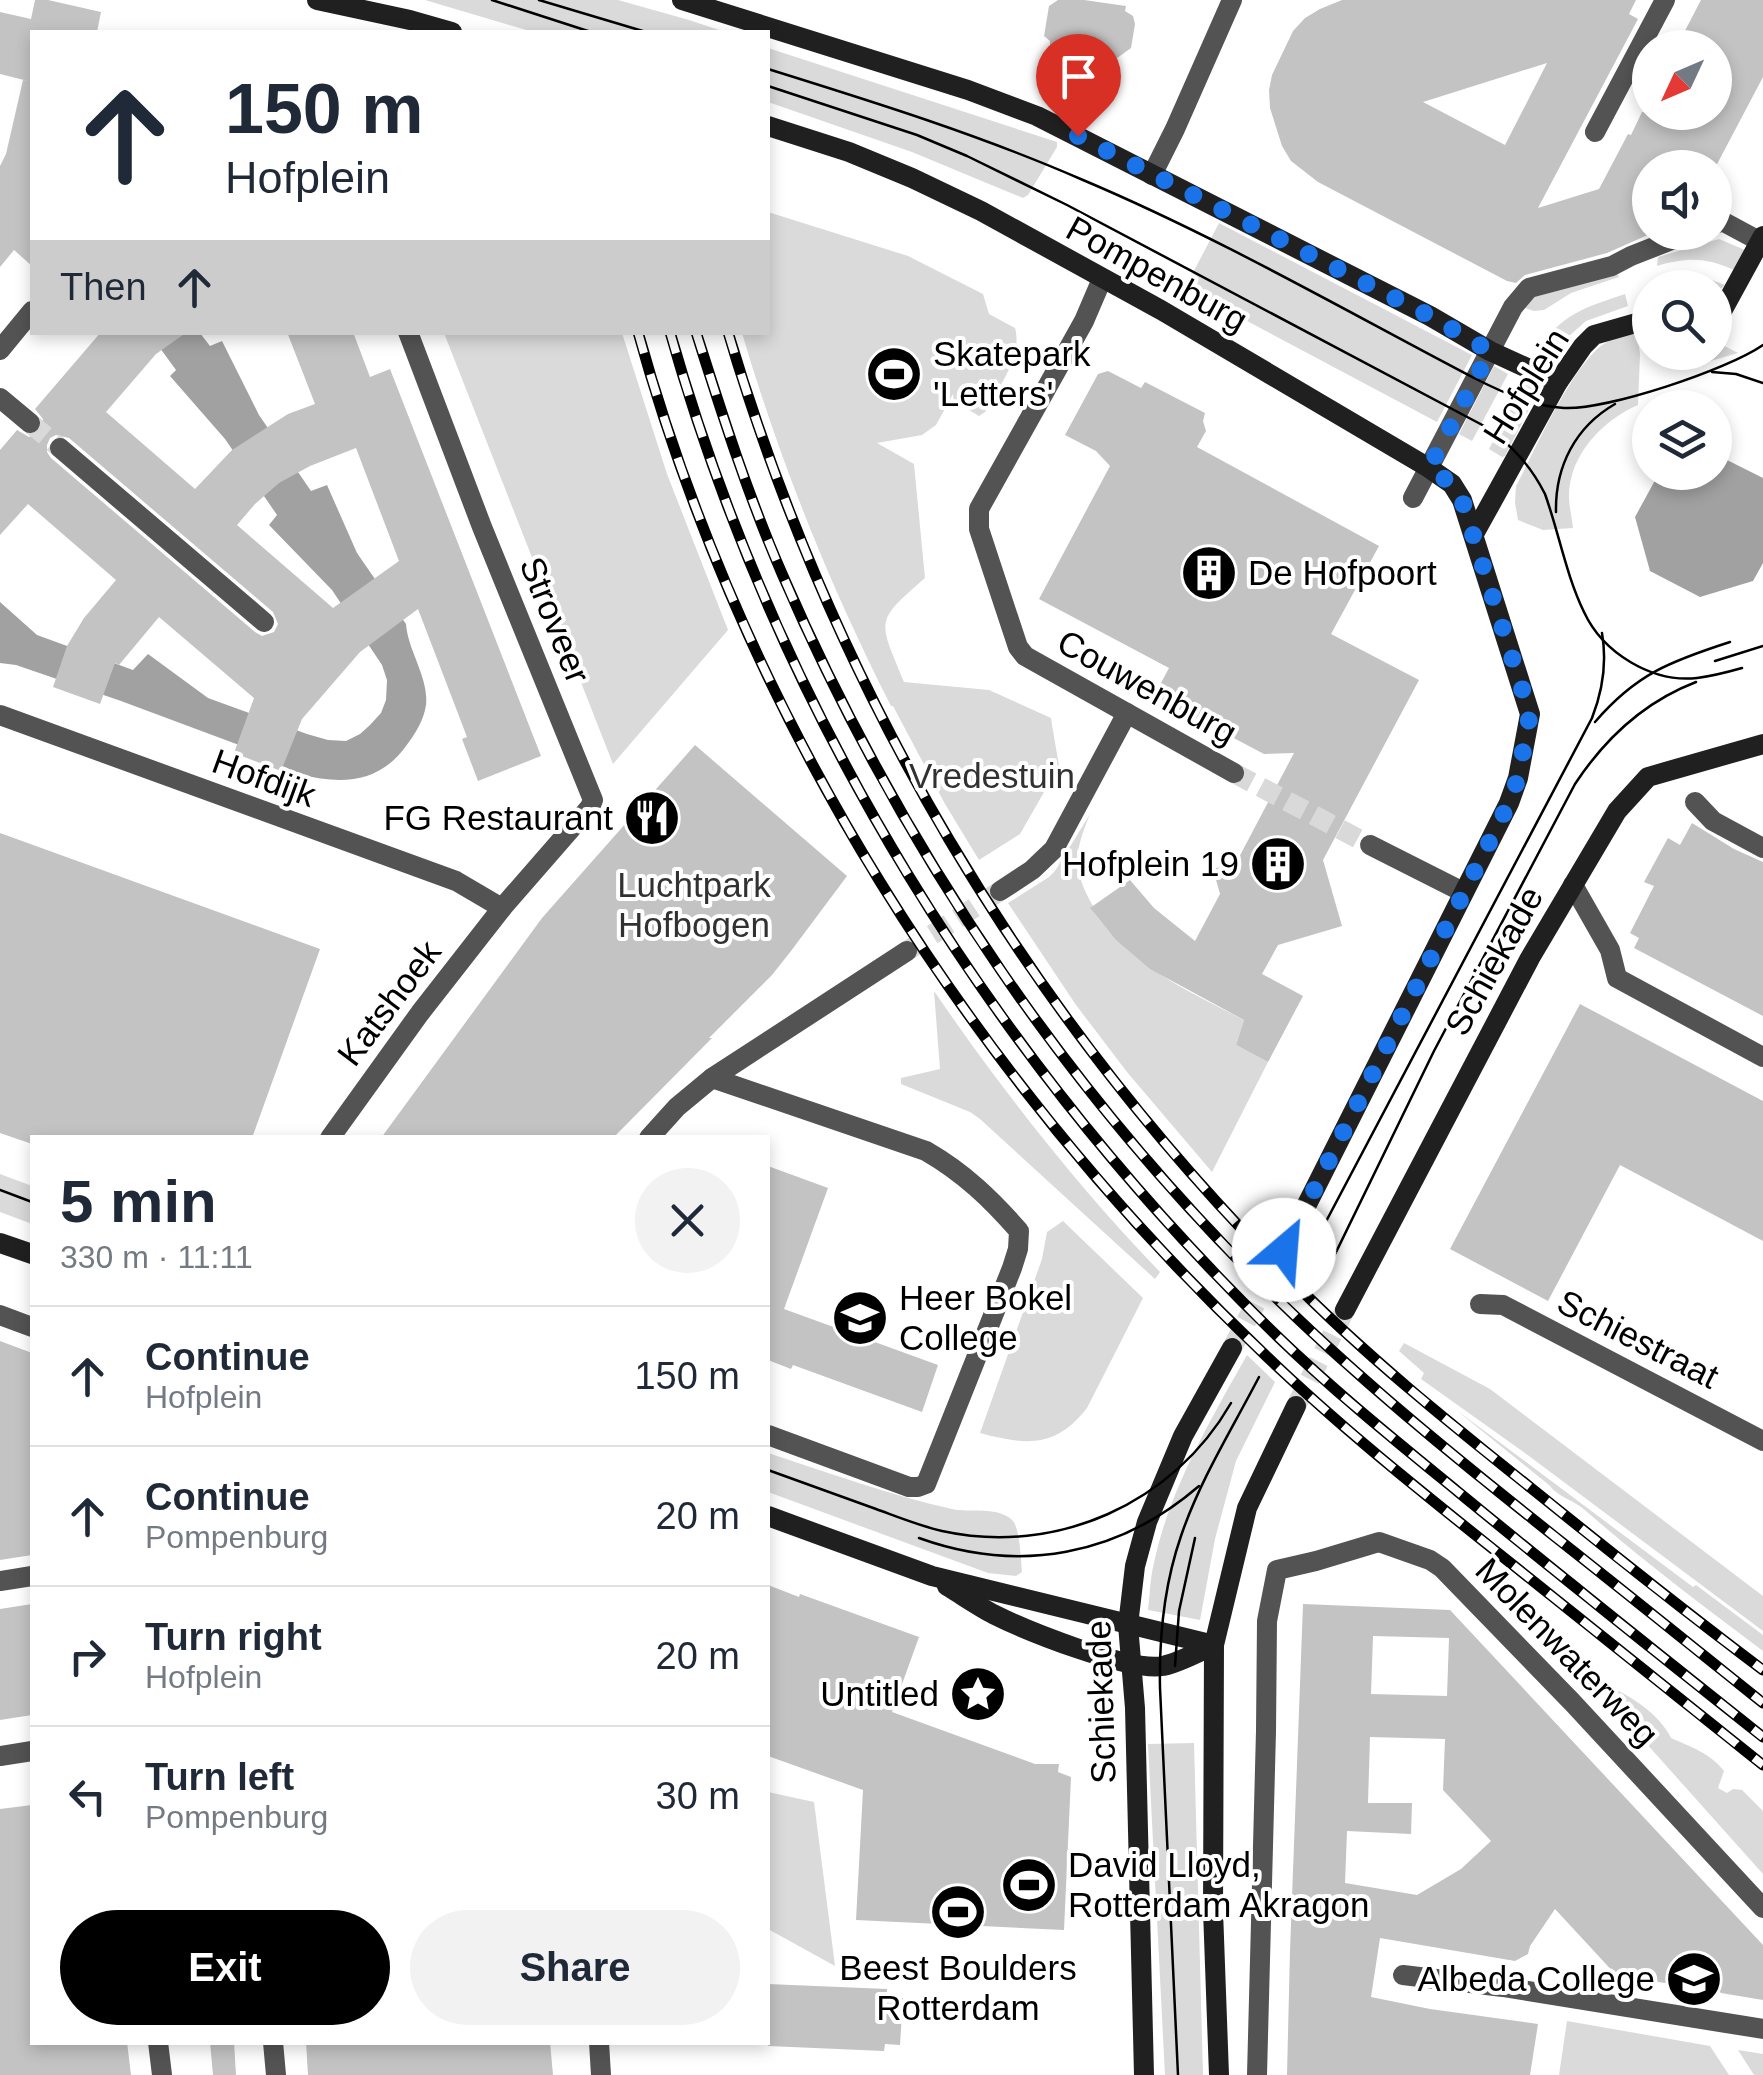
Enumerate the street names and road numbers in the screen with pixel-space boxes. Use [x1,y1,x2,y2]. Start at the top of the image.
street label: Pompenburg [1060,208,1254,339]
street label: Hofplein [1475,321,1576,451]
street label: Stroveer [513,551,598,689]
street label: Couwenburg [1051,621,1243,752]
street label: Hofdijk [207,741,322,814]
street label: Schiekade [1437,880,1550,1042]
street label: Katshoek [329,932,448,1073]
street label: Schiestraat [1551,1281,1725,1396]
street label: Molenwaterweg [1468,1550,1667,1753]
street label: Schiekade [1078,1620,1123,1784]

